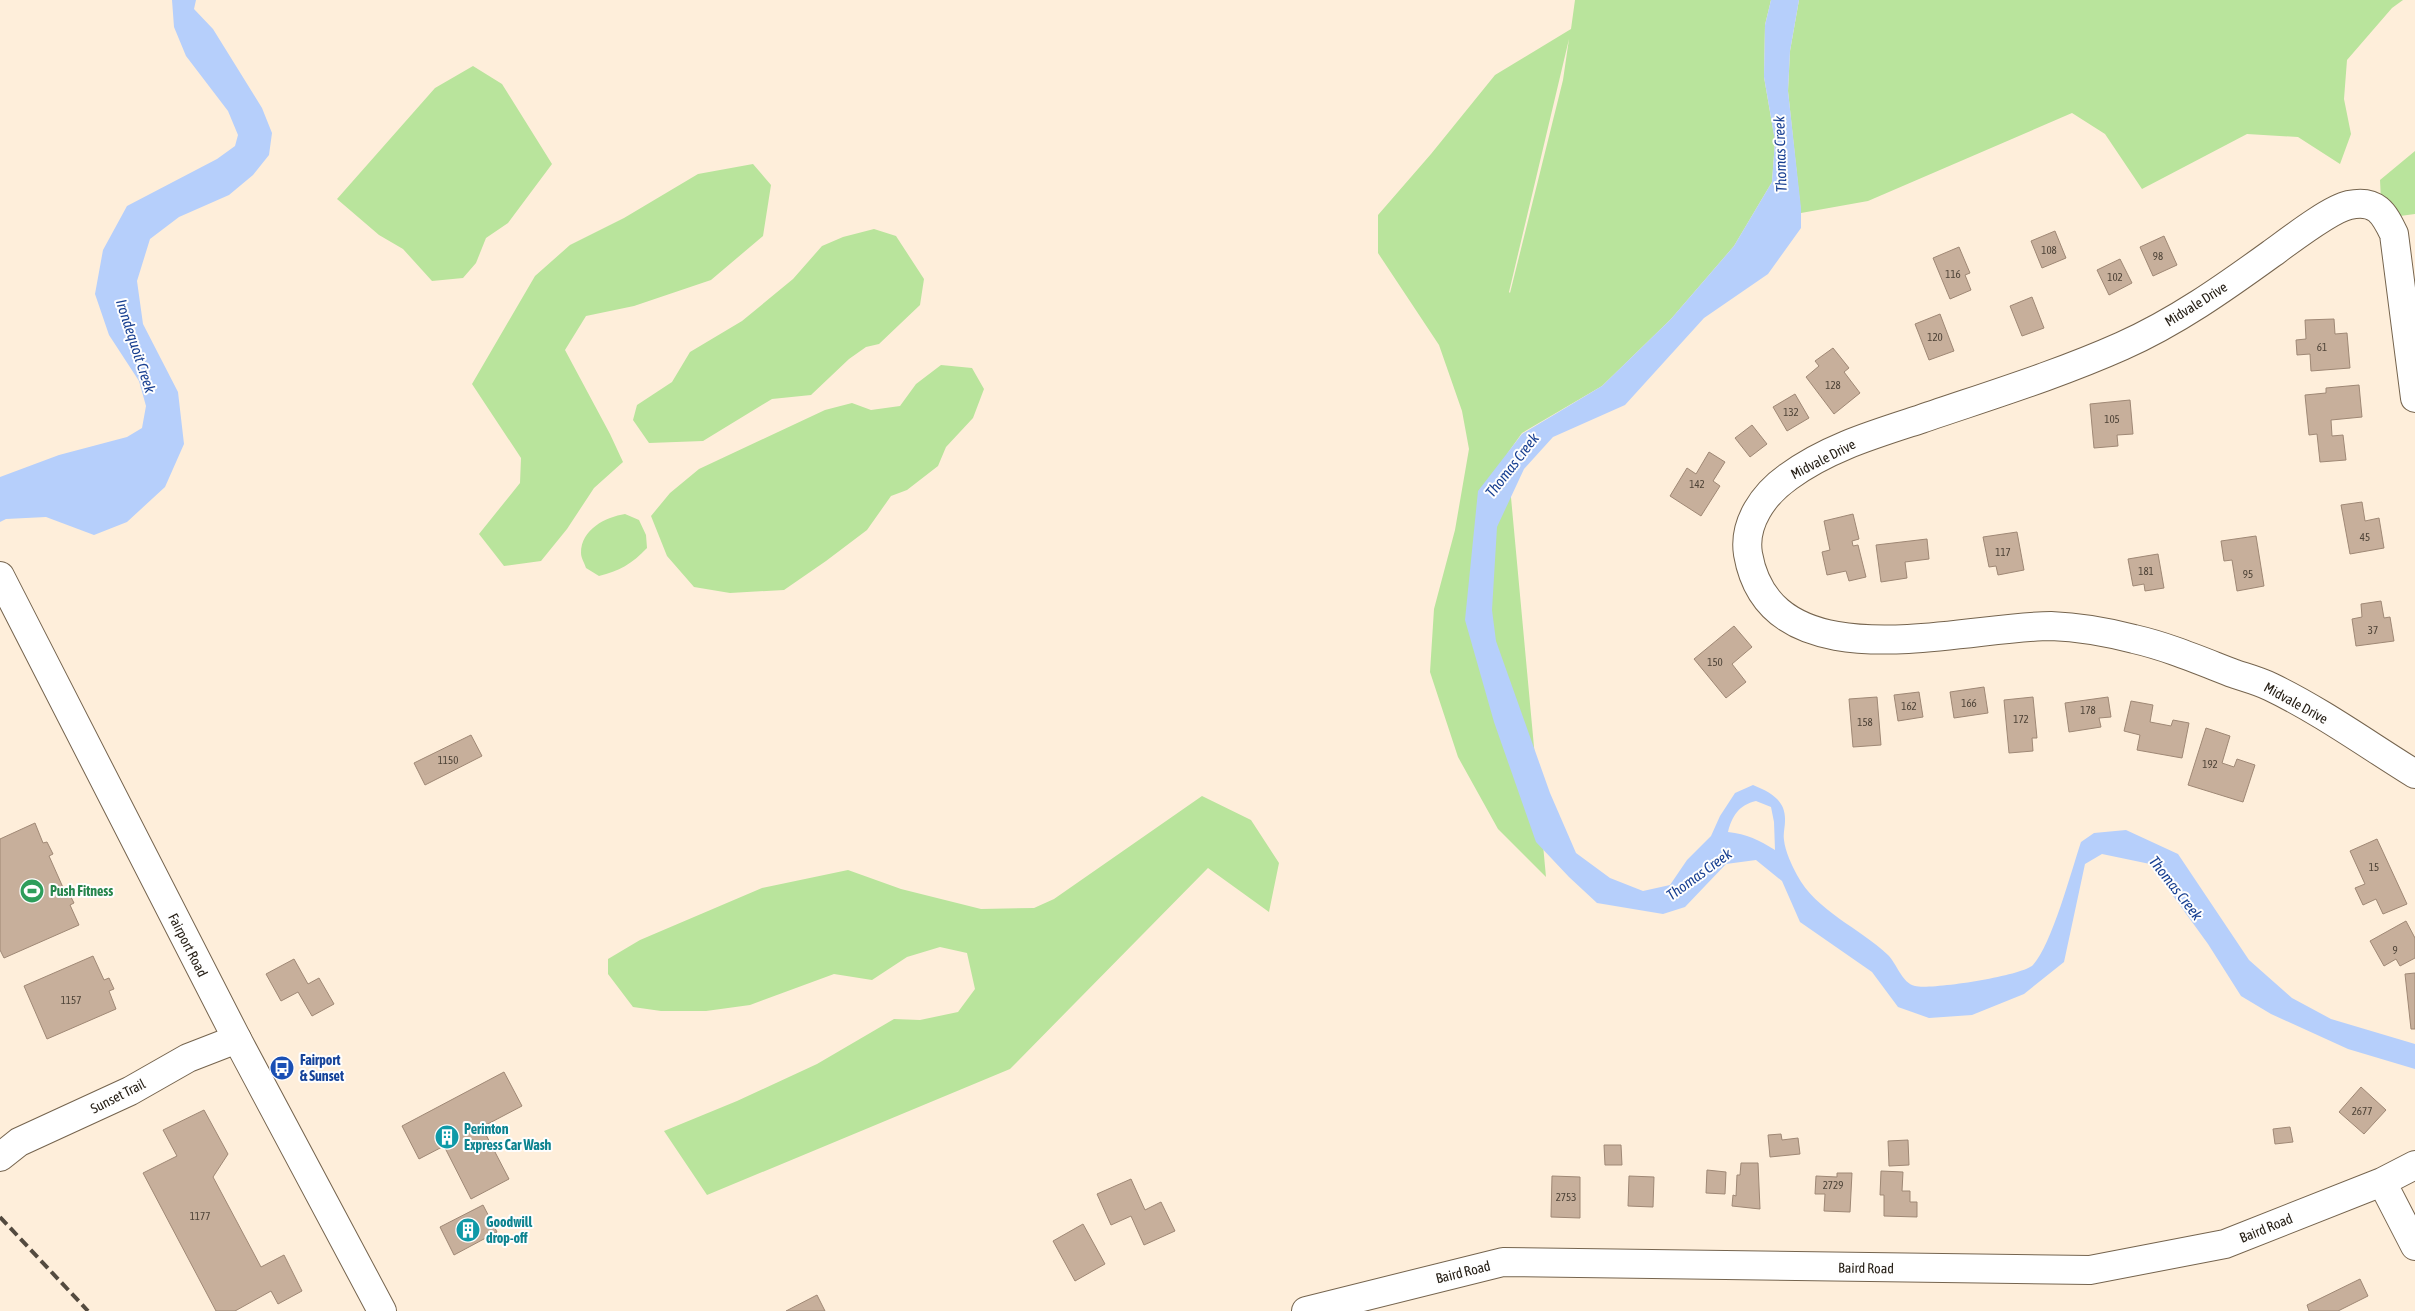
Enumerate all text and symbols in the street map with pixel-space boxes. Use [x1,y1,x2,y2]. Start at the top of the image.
water label: Thomas Creek [1770,115,1790,192]
house number: 108 [2041,244,2057,256]
house number: 98 [2153,250,2163,262]
house number: 116 [1945,268,1961,280]
house number: 102 [2107,271,2123,283]
street label: Midvale Drive [2162,279,2230,329]
water label: Irondequoit Creek [113,297,159,395]
house number: 120 [1927,331,1943,343]
house number: 61 [2317,341,2327,353]
house number: 128 [1825,379,1841,391]
house number: 132 [1783,406,1799,418]
house number: 105 [2104,413,2120,425]
water label: Thomas Creek [1482,429,1542,500]
street label: Midvale Drive [1788,436,1858,482]
house number: 142 [1689,478,1705,490]
house number: 45 [2360,531,2370,543]
house number: 117 [1995,546,2011,558]
house number: 181 [2138,565,2154,577]
house number: 95 [2243,568,2253,580]
house number: 37 [2368,624,2378,636]
house number: 150 [1707,656,1723,668]
street label: Midvale Drive [2261,679,2331,727]
house number: 166 [1961,697,1977,709]
house number: 162 [1901,700,1917,712]
house number: 178 [2080,704,2096,716]
house number: 172 [2013,713,2029,725]
house number: 158 [1857,716,1873,728]
house number: 1150 [438,754,458,766]
house number: 192 [2202,758,2218,770]
water label: Thomas Creek [1663,844,1735,903]
water label: Thomas Creek [2146,853,2206,924]
house number: 15 [2369,861,2379,873]
sports icon: Push Fitness [19,878,45,904]
place label: Push Fitness [50,883,113,899]
street label: Fairport Road [165,911,211,979]
house number: 9 [2392,944,2398,956]
house number: 1157 [61,994,81,1006]
place label: Fairport & Sunset [300,1052,344,1084]
bus stop icon: Fairport & Sunset [269,1055,295,1081]
street label: Sunset Trail [88,1075,148,1117]
house number: 2677 [2352,1105,2372,1117]
place label: Perinton Express Car Wash [464,1121,552,1153]
building icon: Perinton Express Car Wash [434,1124,460,1150]
house number: 2729 [1823,1179,1843,1191]
house number: 2753 [1556,1191,1576,1203]
house number: 1177 [190,1210,210,1222]
street label: Baird Road [2237,1210,2295,1246]
place label: Goodwill drop-off [486,1214,533,1246]
building icon: Goodwill drop-off [455,1217,481,1243]
street label: Baird Road [1434,1257,1492,1287]
street label: Baird Road [1838,1260,1894,1276]

